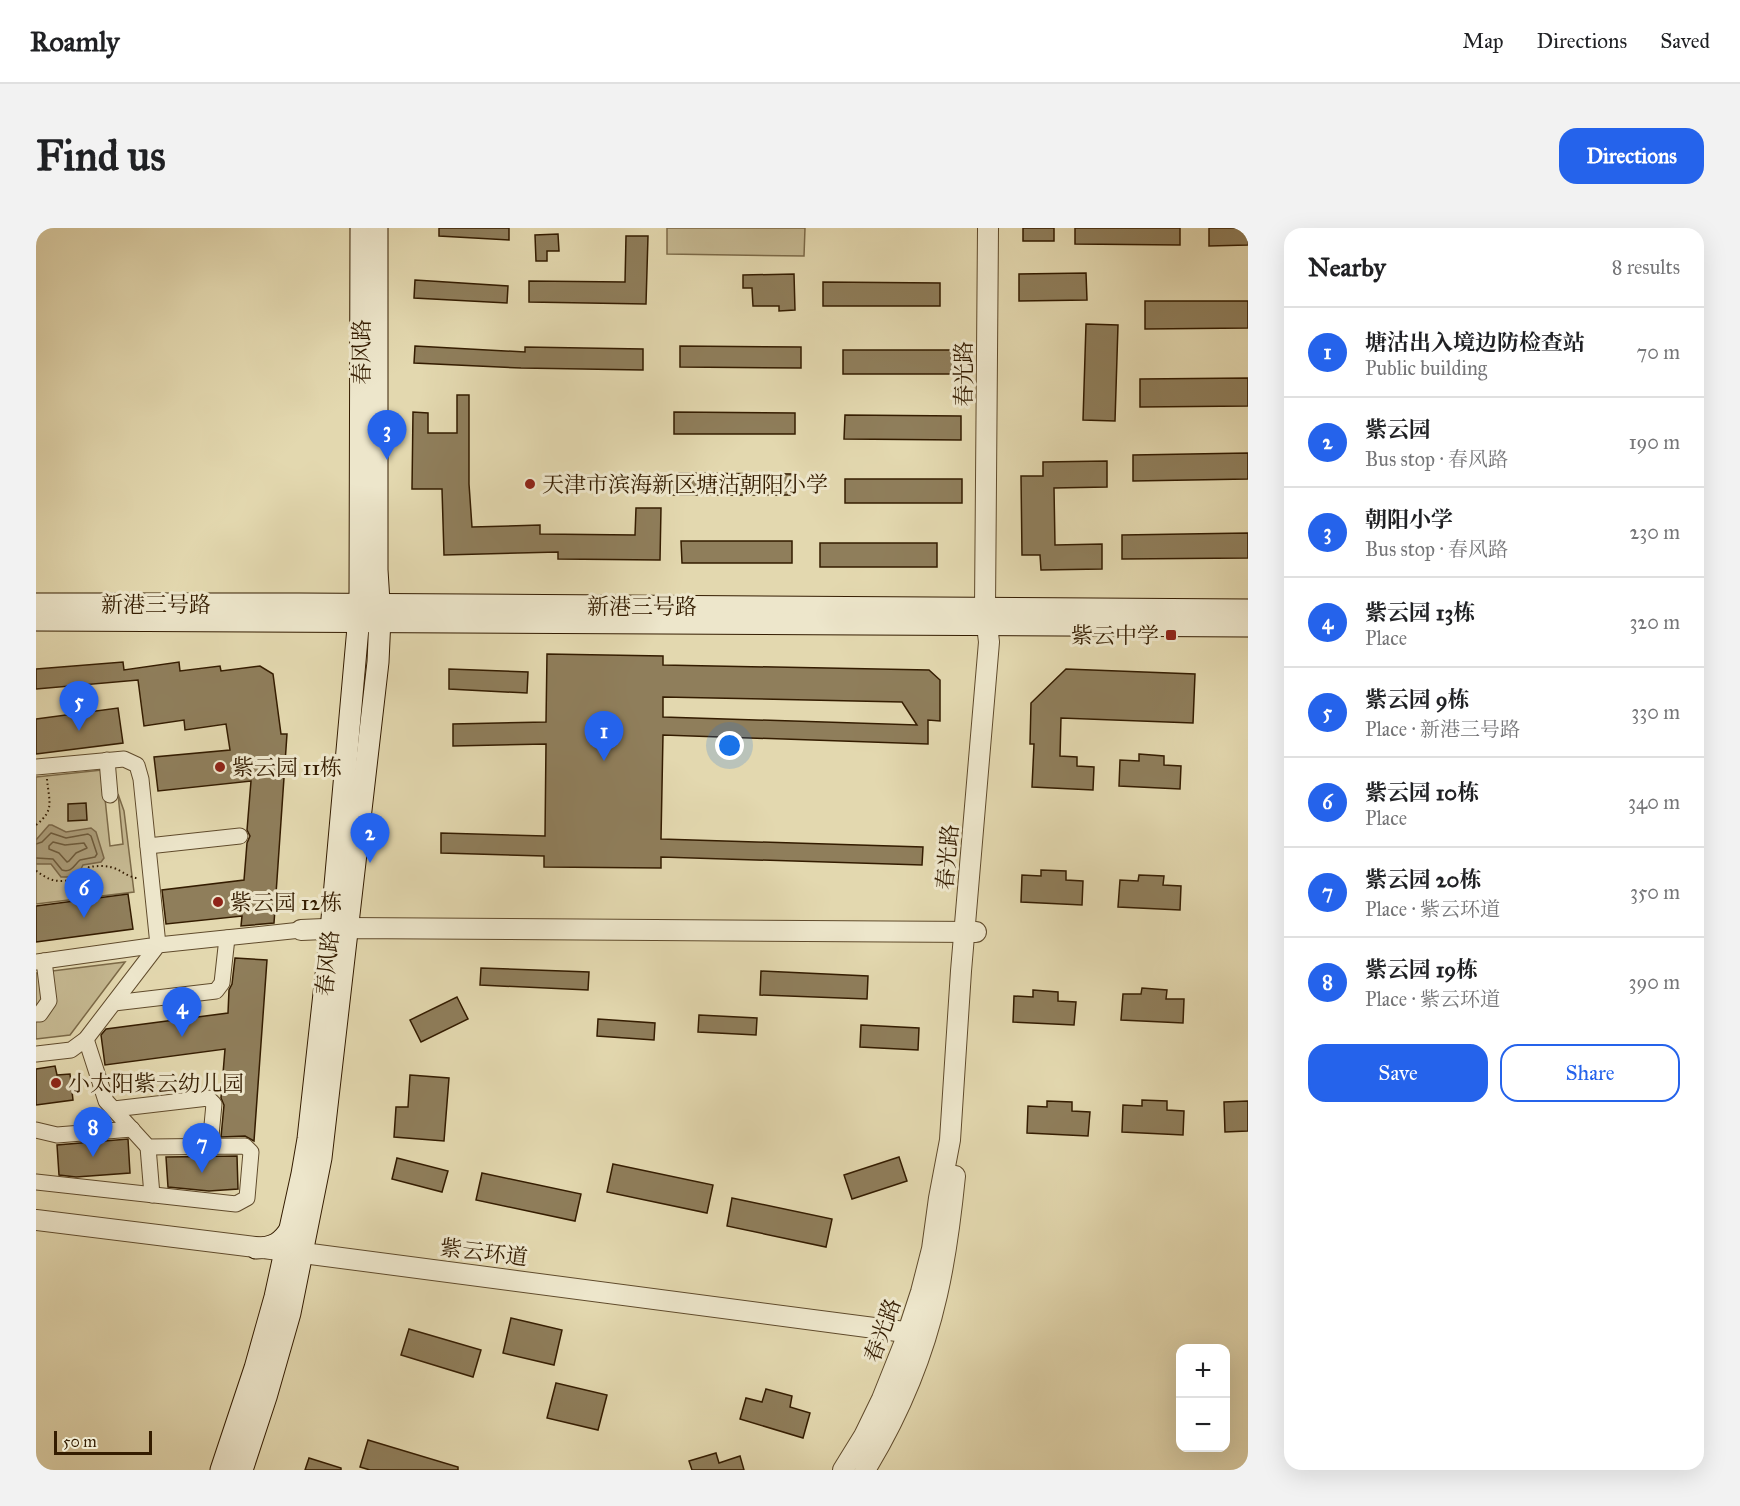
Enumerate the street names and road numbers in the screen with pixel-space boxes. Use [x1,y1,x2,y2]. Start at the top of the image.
street label: 春风路 [348,319,375,385]
street label: 春光路 [950,341,977,407]
street label: 新港三号路 [101,591,211,618]
street label: 新港三号路 [587,593,697,620]
street label: 春光路 [931,823,964,891]
street label: 春风路 [311,929,344,997]
street label: 紫云环道 [439,1234,529,1271]
street label: 春光路 [858,1295,906,1366]

